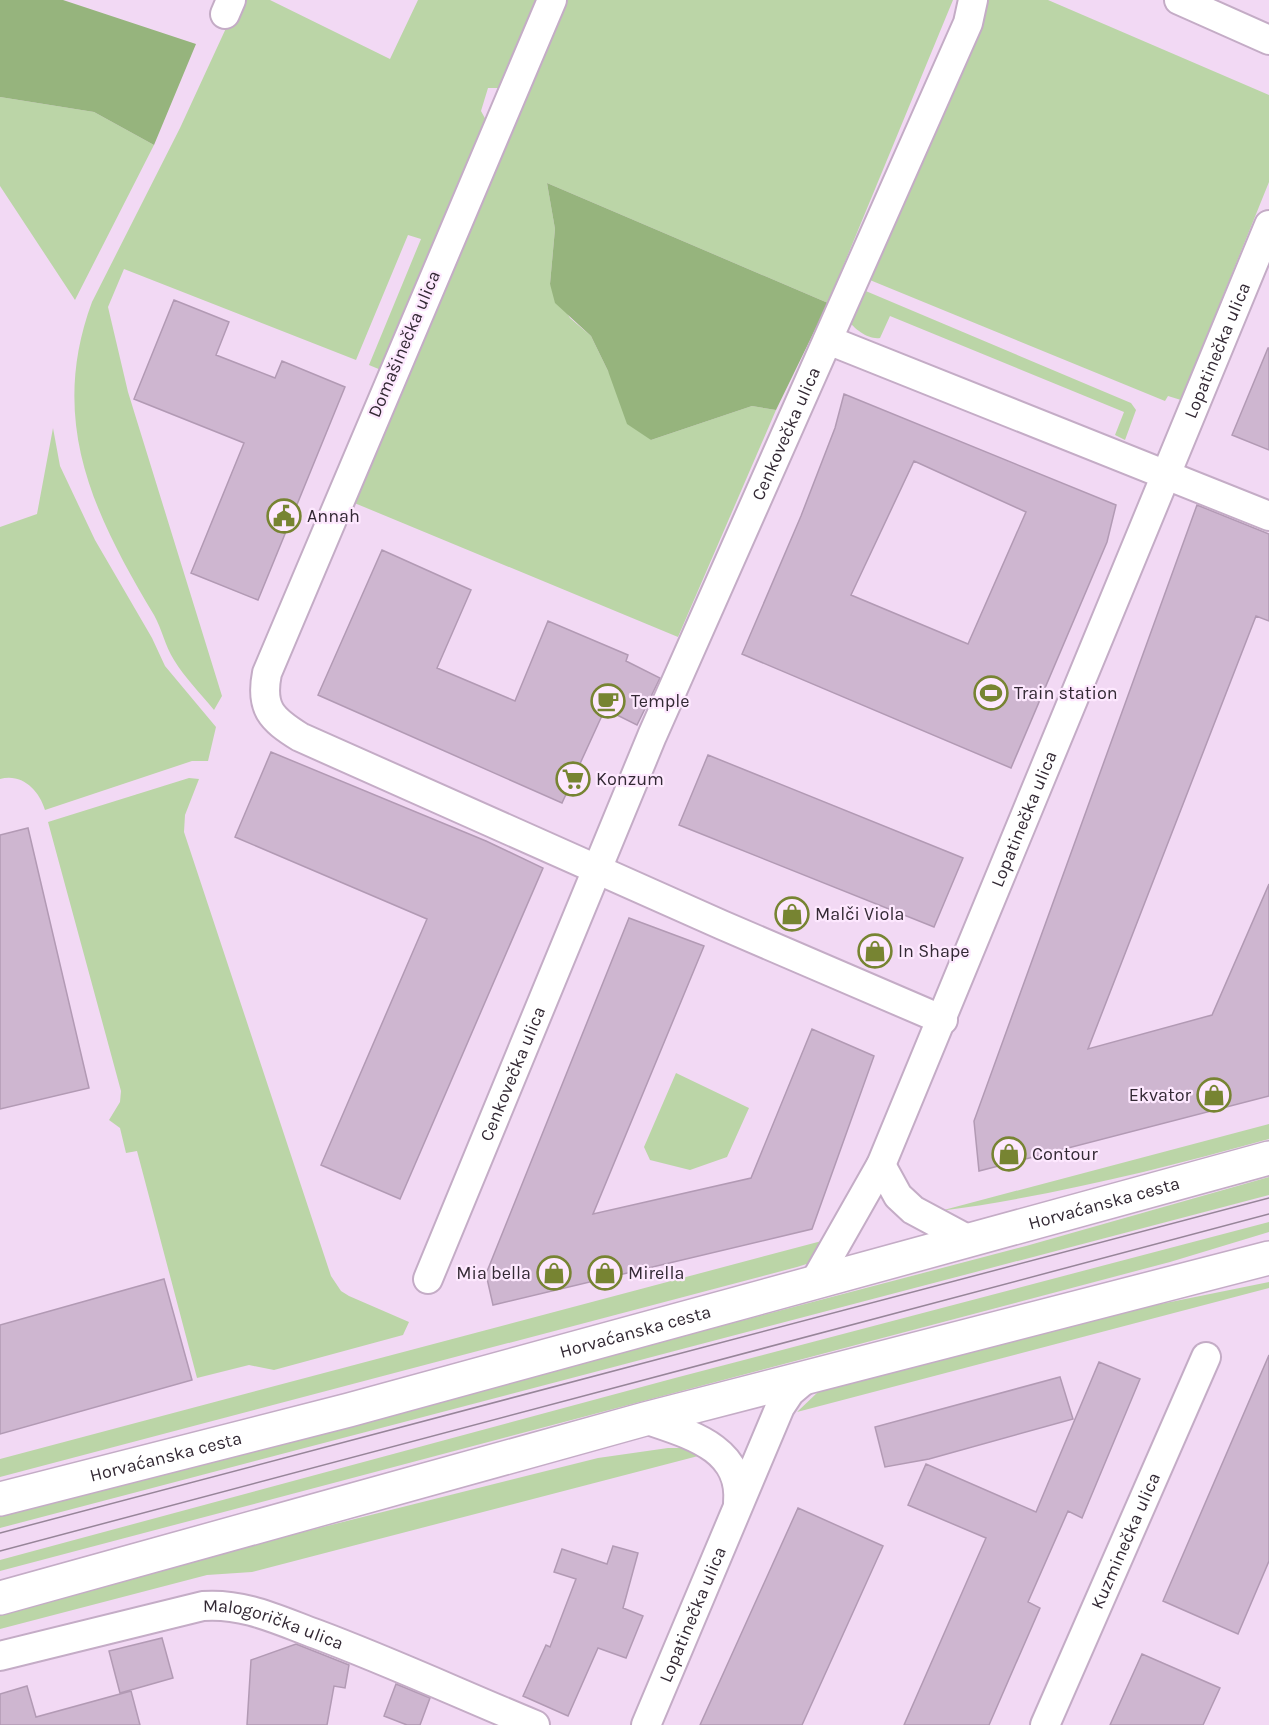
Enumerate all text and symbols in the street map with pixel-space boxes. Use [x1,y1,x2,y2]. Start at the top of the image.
street label: Domašinečka ulica [363,267,445,421]
street label: Lopatinečka ulica [1179,279,1255,422]
street label: Cenkovečka ulica [747,364,825,504]
public building icon: Annah [266,498,302,534]
place label: Annah [307,505,360,527]
sports icon: Train station [973,675,1009,711]
place label: Train station [1014,682,1118,704]
cafe icon: Temple [590,683,626,719]
place label: Temple [631,690,690,712]
street label: Lopatinečka ulica [986,748,1062,890]
supermarket icon: Konzum [555,761,591,797]
place label: Konzum [596,768,664,790]
shop icon: Malči Viola [774,896,810,932]
place label: Malči Viola [815,903,904,925]
shop icon: In Shape [857,933,893,969]
place label: In Shape [898,940,970,962]
street label: Cenkovečka ulica [475,1003,550,1144]
shop icon: Ekvator [1196,1077,1232,1113]
place label: Ekvator [1129,1084,1191,1106]
shop icon: Contour [991,1136,1027,1172]
place label: Contour [1032,1143,1098,1165]
street label: Horvaćanska cesta [1026,1172,1182,1234]
shop icon: Mia bella [536,1255,572,1291]
shop icon: Mirella [587,1255,623,1291]
place label: Mia bella [456,1262,531,1284]
place label: Mirella [628,1262,684,1284]
street label: Horvaćanska cesta [557,1300,713,1363]
street label: Horvaćanska cesta [87,1427,244,1487]
street label: Kuzminečka ulica [1086,1469,1165,1613]
street label: Lopatinečka ulica [654,1543,731,1686]
street label: Malogorička ulica [203,1595,347,1654]

